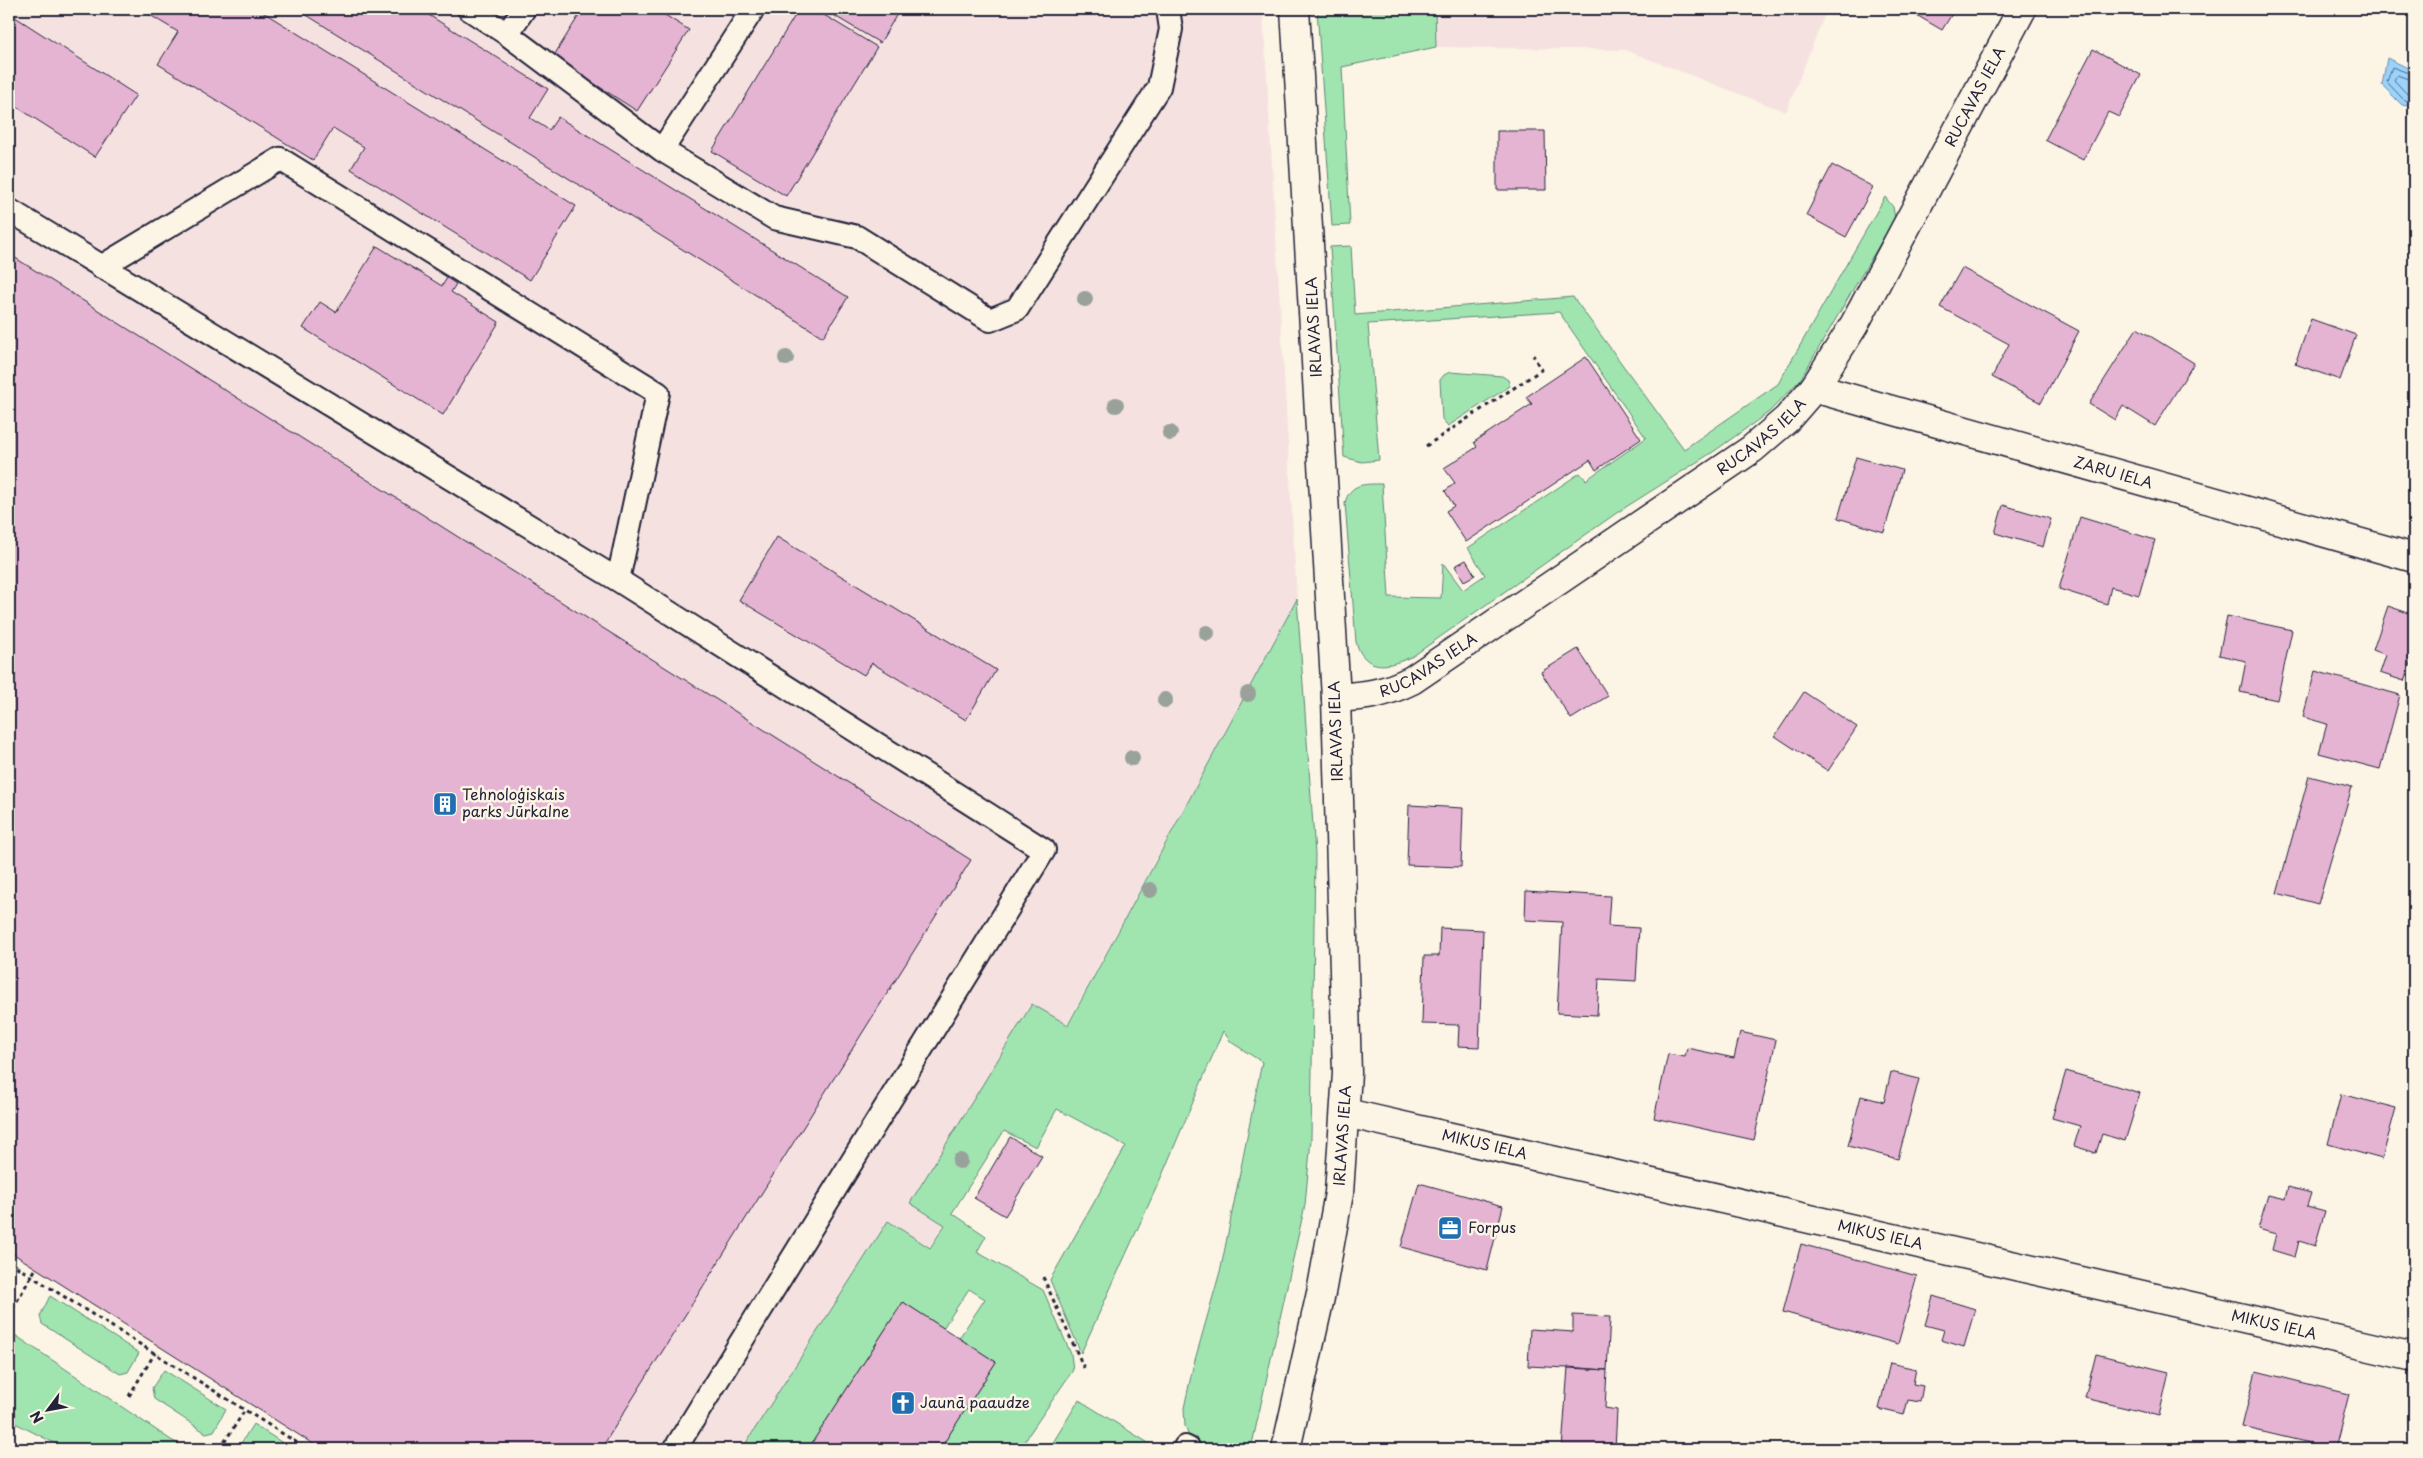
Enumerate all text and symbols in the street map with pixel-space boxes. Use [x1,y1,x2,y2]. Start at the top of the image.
street label: RUCAVAS IELA [1938,42,2010,150]
street label: IRLAVAS IELA [1298,276,1327,378]
street label: RUCAVAS IELA [1712,392,1811,480]
street label: ZARU IELA [2071,449,2156,493]
street label: RUCAVAS IELA [1376,626,1481,702]
street label: IRLAVAS IELA [1321,680,1348,782]
place label: Tehnoloģiskais parks Jūrkalne [462,782,569,822]
building icon: Tehnoloģiskais parks Jūrkalne [432,791,458,817]
street label: IRLAVAS IELA [1326,1084,1356,1187]
street label: MIKUS IELA [1440,1122,1530,1164]
street label: MIKUS IELA [1836,1213,1926,1254]
office icon: Forpus [1437,1215,1463,1241]
place label: Forpus [1468,1215,1516,1238]
street label: MIKUS IELA [2229,1303,2319,1344]
north arrow [22,1386,72,1436]
church icon: Jaunā paaudze [890,1390,916,1416]
place label: Jaunā paaudze [920,1390,1030,1413]
text: N [25,1407,48,1427]

